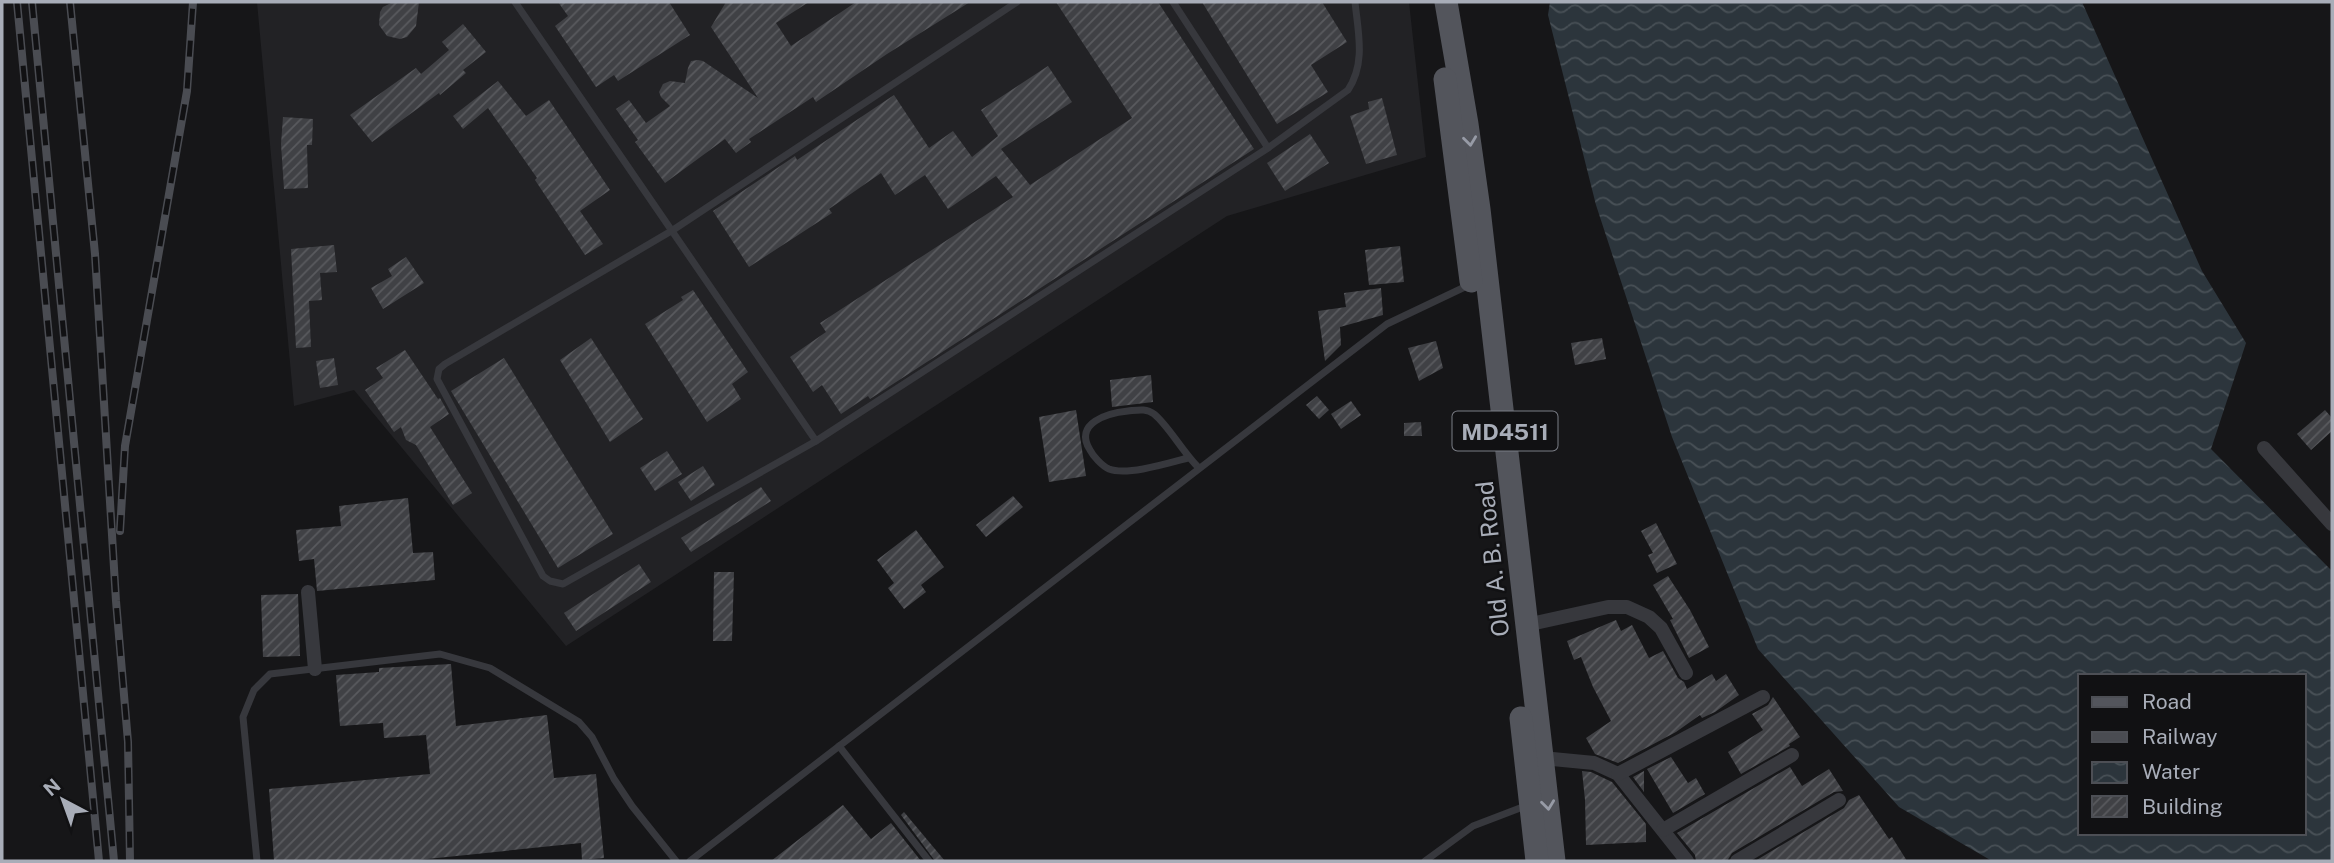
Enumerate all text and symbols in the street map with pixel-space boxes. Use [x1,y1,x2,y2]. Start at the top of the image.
one-way arrow [1462,136,1477,147]
road number: MD4511 [1452,412,1558,450]
street label: Old A. B. Road [1470,480,1514,638]
legend [2078,674,2306,835]
text: Road [2142,689,2192,714]
text: Railway [2142,724,2218,749]
text: Water [2142,759,2200,784]
north arrow [28,765,98,835]
text: N [39,774,65,800]
text: Building [2142,794,2223,819]
one-way arrow [1540,799,1555,811]

